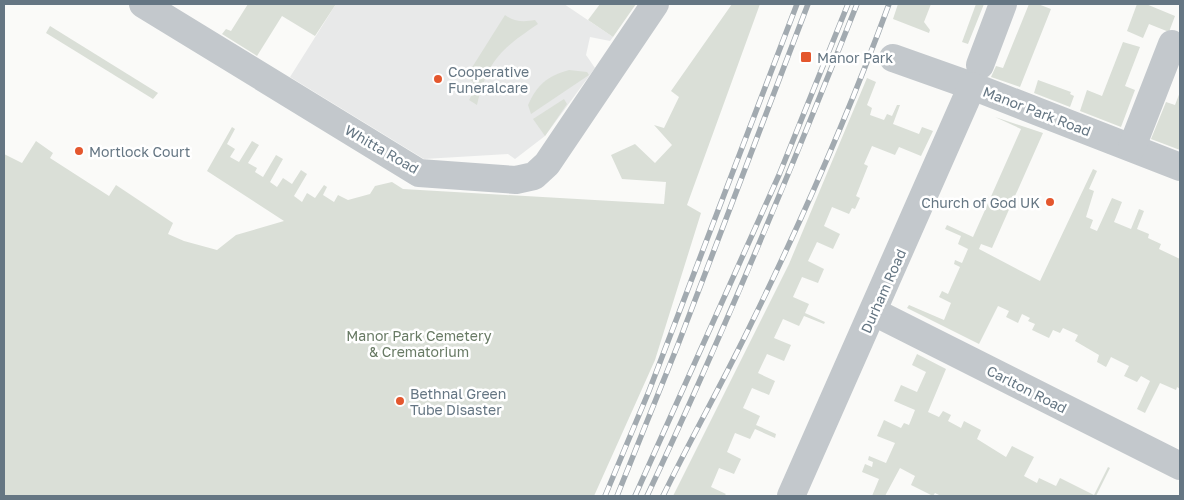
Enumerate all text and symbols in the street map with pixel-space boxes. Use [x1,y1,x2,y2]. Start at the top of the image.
place label: Manor Park [817,49,893,66]
marker: Manor Park [799,50,813,64]
place label: Cooperative Funeralcare [448,63,529,96]
marker: Cooperative Funeralcare [432,73,444,85]
street label: Manor Park Road [981,83,1093,139]
street label: Whitta Road [342,121,422,177]
place label: Mortlock Court [89,143,190,160]
marker: Mortlock Court [73,145,85,157]
place label: Church of God UK [921,194,1040,211]
marker: Church of God UK [1044,196,1056,208]
street label: Durham Road [857,246,909,336]
park label: Manor Park Cemetery & Crematorium [346,327,492,360]
street label: Carlton Road [984,362,1070,416]
place label: Bethnal Green Tube Disaster [410,385,506,418]
marker: Bethnal Green Tube Disaster [394,395,406,407]

